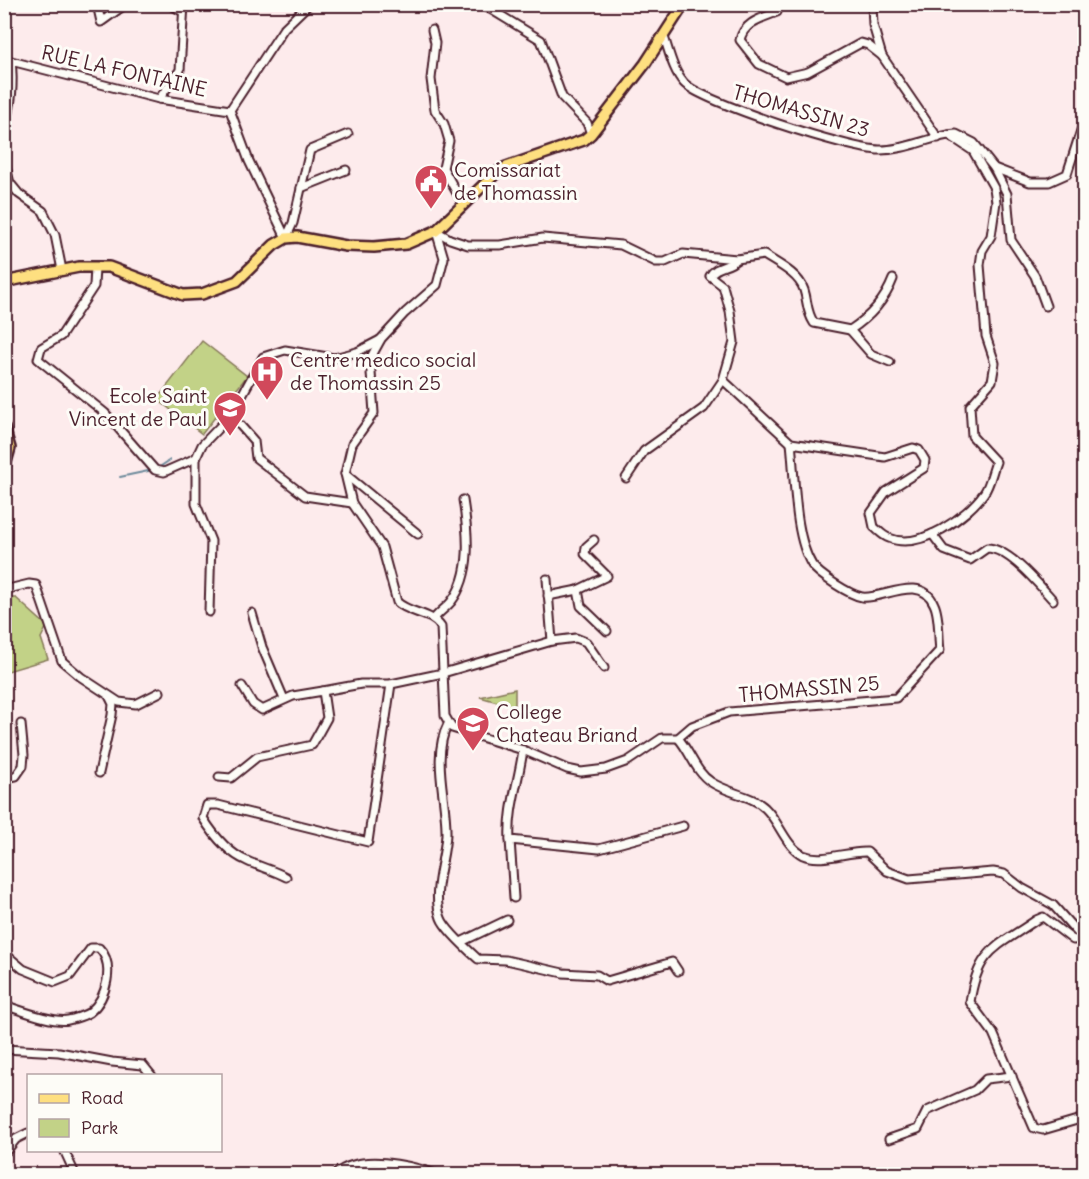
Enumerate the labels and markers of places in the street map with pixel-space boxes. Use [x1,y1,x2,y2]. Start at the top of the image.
place label: Comissariat de Thomassin [454,157,578,205]
public building icon: Comissariat de Thomassin [413,163,449,210]
place label: Centre medico social de Thomassin 25 [290,347,476,395]
hospital icon: Centre medico social de Thomassin 25 [249,354,285,401]
place label: Ecole Saint Vincent de Paul [69,383,207,431]
school or university icon: Ecole Saint Vincent de Paul [212,390,248,437]
place label: College Chateau Briand [496,699,638,747]
school or university icon: College Chateau Briand [455,705,491,752]

